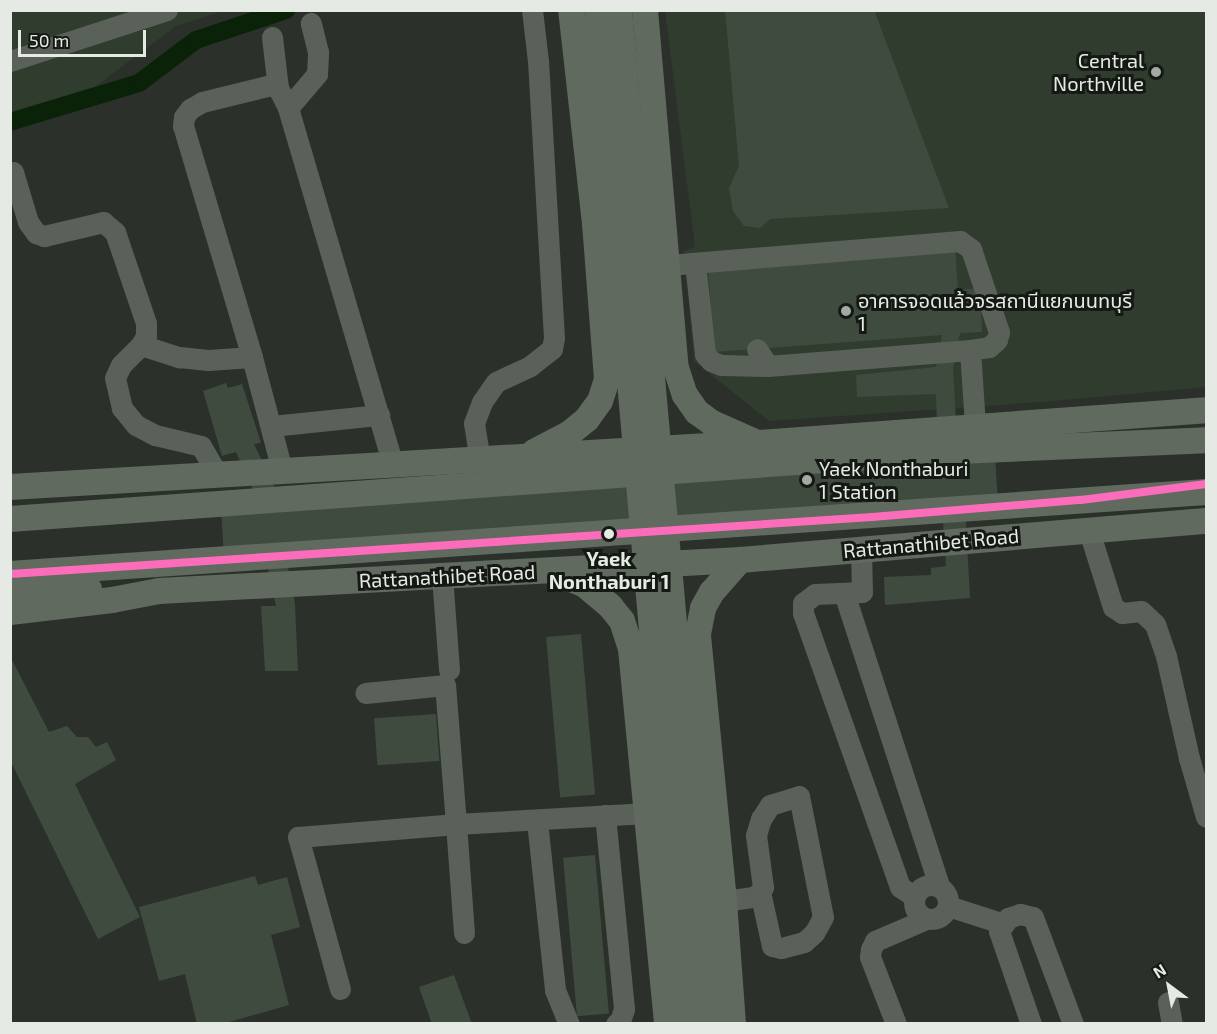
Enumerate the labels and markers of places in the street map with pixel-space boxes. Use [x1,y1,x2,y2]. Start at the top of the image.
place label: Central Northville [1053,48,1144,95]
marker: Central Northville [1149,65,1163,79]
place label: อาคารจอดแล้วจรสถานีแยกนนทบุรี 1 [858,288,1132,335]
marker: อาคารจอดแล้วจรสถานีแยกนนทบุรี 1 [839,304,853,318]
place label: Yaek Nonthaburi 1 Station [819,456,969,503]
marker: Yaek Nonthaburi 1 Station [800,473,814,487]
marker: Yaek Nonthaburi 1 [600,525,618,543]
place label: Yaek Nonthaburi 1 [549,546,669,593]

